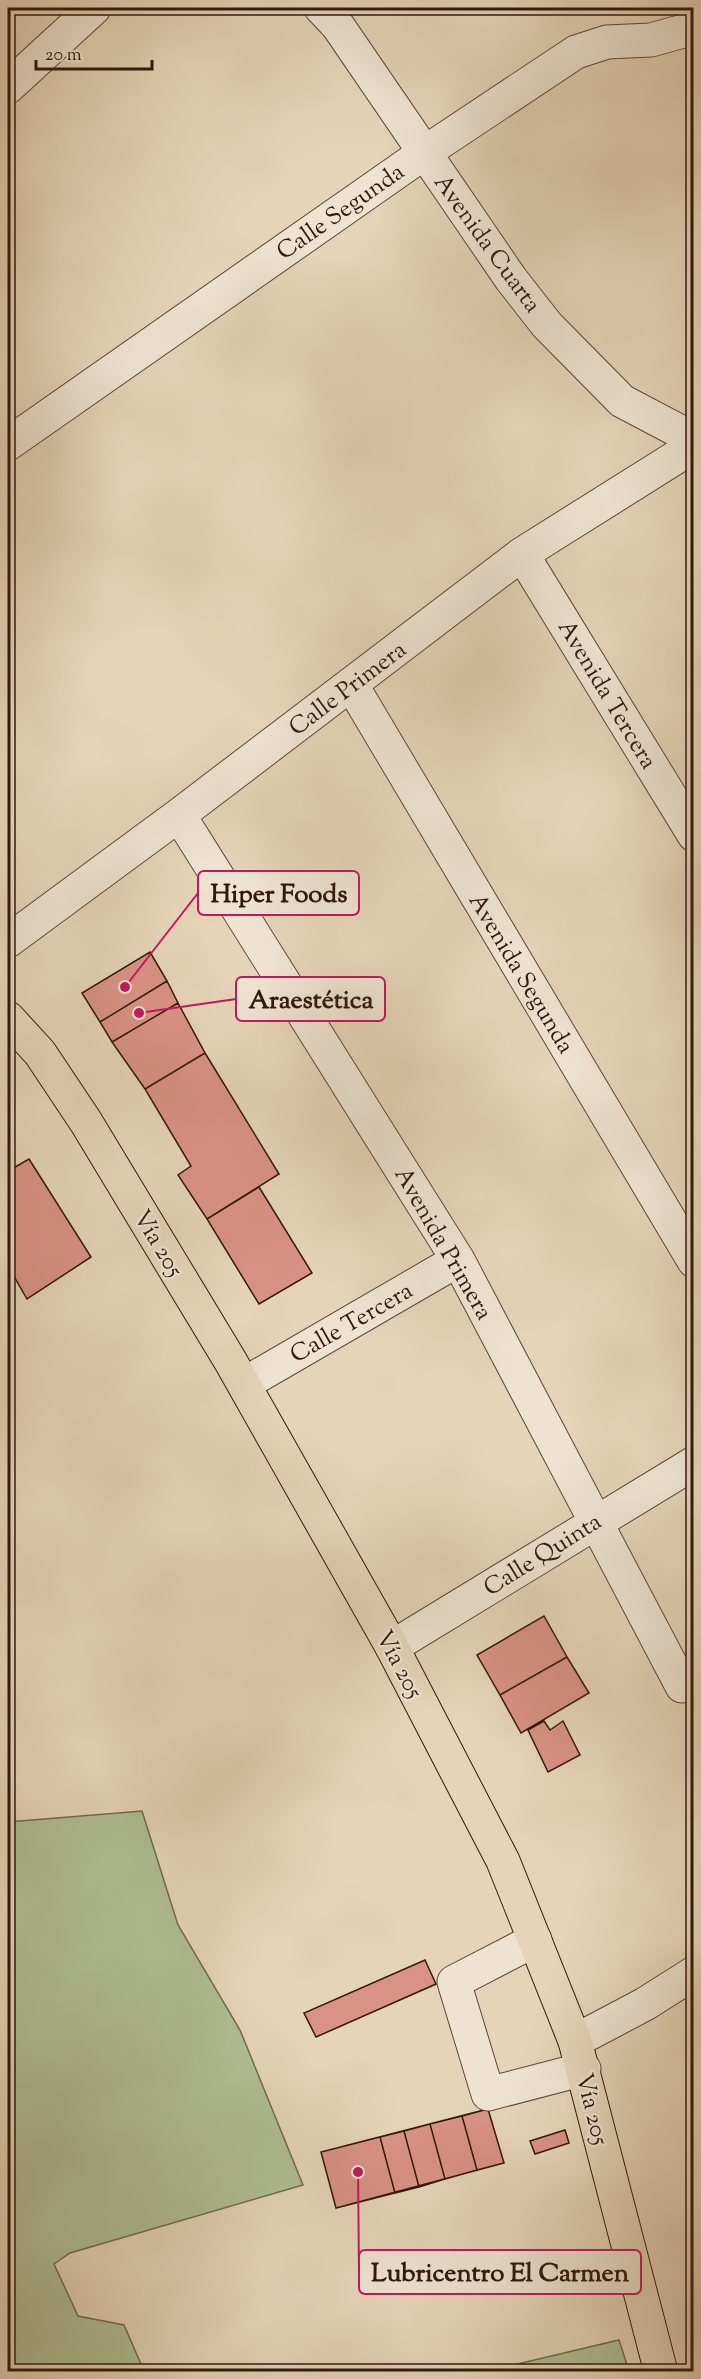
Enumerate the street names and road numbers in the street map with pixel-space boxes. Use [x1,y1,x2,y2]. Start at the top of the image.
street label: Calle Segunda [270,156,412,269]
street label: Avenida Cuarta [425,168,548,320]
street label: Avenida Tercera [548,614,664,776]
street label: Calle Primera [282,634,414,745]
street label: Avenida Segunda [459,888,582,1061]
street label: Avenida Primera [385,1161,500,1327]
street label: Vía 205 [124,1204,191,1284]
street label: Calle Tercera [284,1275,420,1373]
street label: Calle Quinta [477,1506,609,1605]
street label: Vía 205 [366,1625,430,1705]
street label: Vía 205 [566,2070,616,2149]

